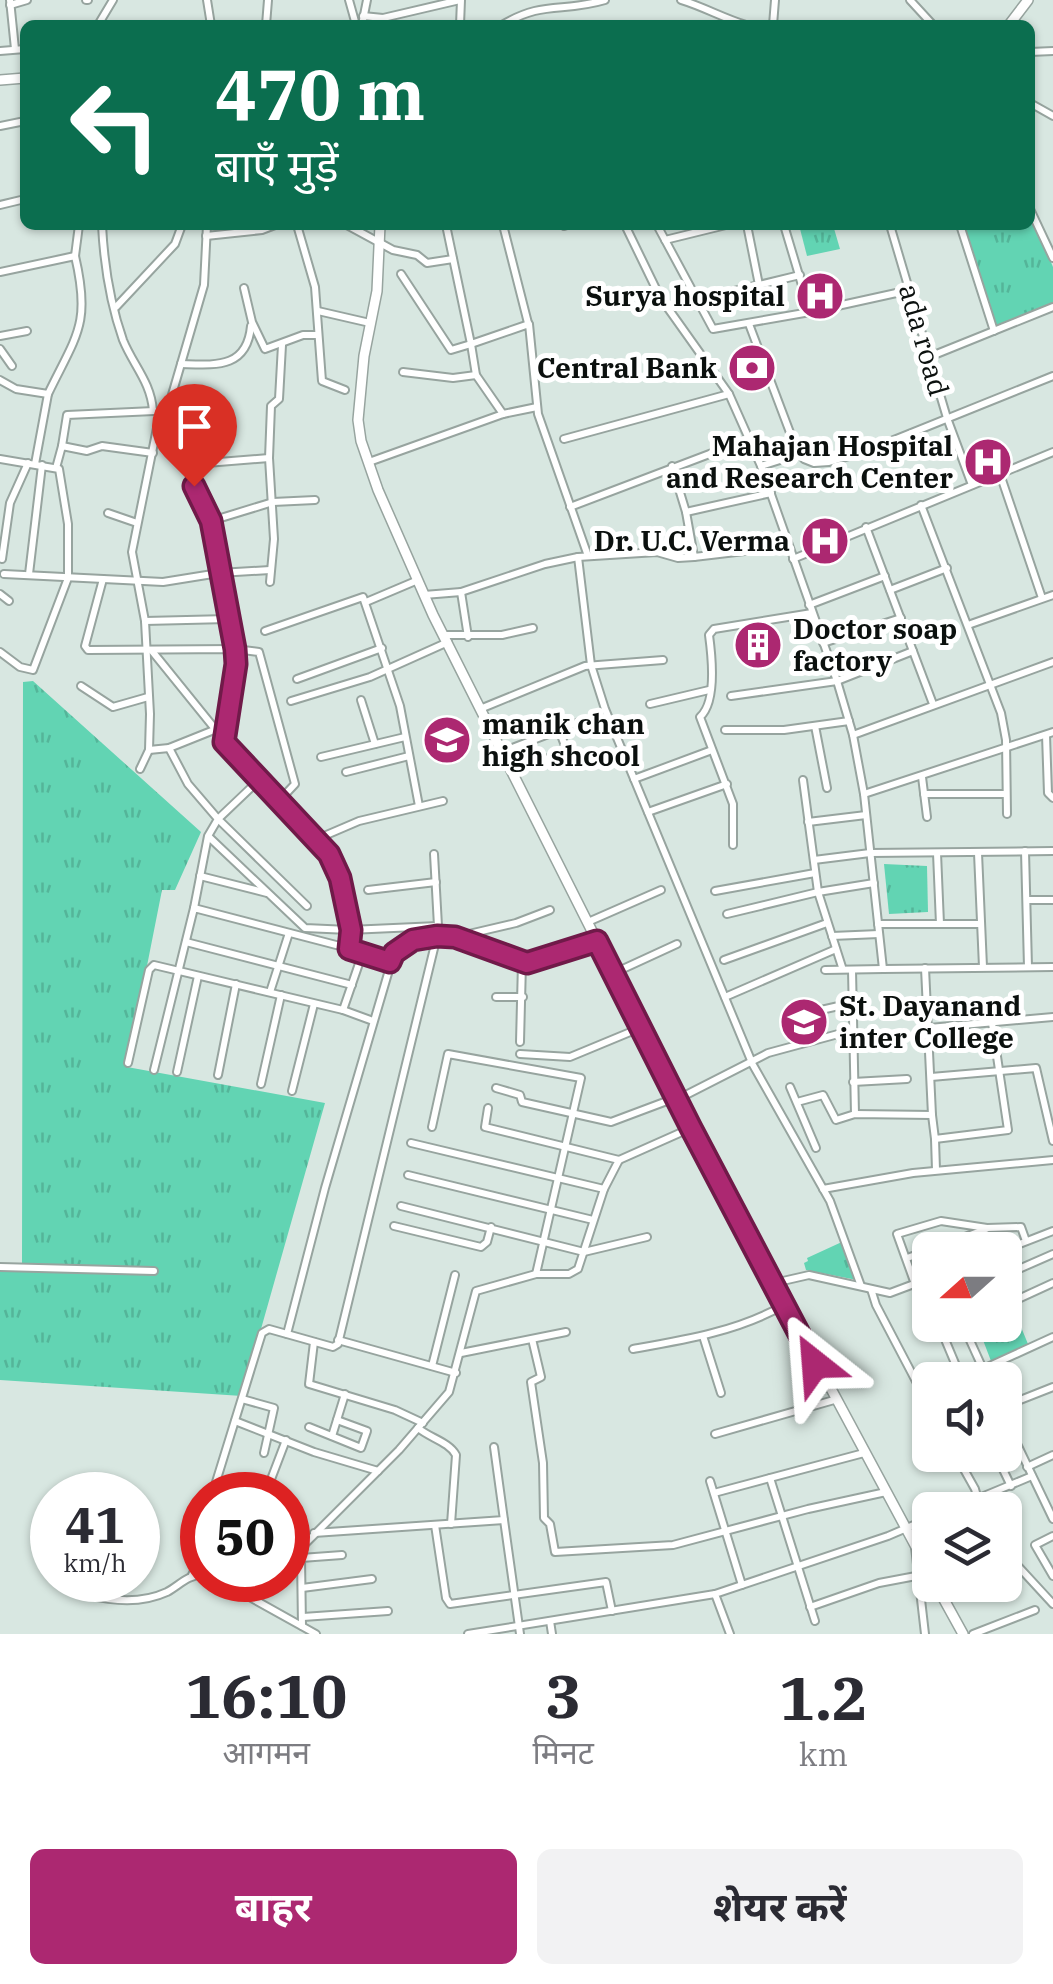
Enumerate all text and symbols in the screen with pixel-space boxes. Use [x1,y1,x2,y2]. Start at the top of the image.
text: 470 m [215,48,425,139]
icon: left [50,60,180,190]
text: बाएँ मुड़ें [215,136,339,194]
hospital icon: Surya hospital [794,270,846,322]
place label: Surya hospital [585,277,785,314]
street label: ada road [891,280,958,400]
bank icon: Central Bank [726,342,778,394]
place label: Central Bank [537,349,718,386]
pin [152,384,237,487]
icon: arrive [167,399,222,454]
place label: Mahajan Hospital and Research Center [666,427,953,496]
hospital icon: Mahajan Hospital and Research Center [962,436,1014,488]
hospital icon: Dr. U.C. Verma [799,515,851,567]
place label: Dr. U.C. Verma [594,522,790,559]
place label: Doctor soap factory [793,610,957,679]
building icon: Doctor soap factory [732,619,784,671]
place label: manik chan high shcool [482,705,645,774]
school or university icon: manik chan high shcool [421,714,473,766]
place label: St. Dayanand inter College [839,987,1021,1056]
school or university icon: St. Dayanand inter College [778,996,830,1048]
north arrow [912,1232,1022,1342]
map controls [912,1232,1022,1602]
position arrow [763,1312,867,1416]
button: sound [912,1362,1022,1472]
speed limit sign: 50 [180,1472,310,1602]
text: 41 [65,1492,125,1557]
button: layers [912,1492,1022,1602]
text: km/h [63,1546,127,1579]
text: 16:10 [185,1656,347,1735]
text: 3 [545,1656,581,1735]
text: 1.2 [779,1658,868,1737]
text: आगमन [222,1731,310,1773]
text: मिनट [532,1731,594,1773]
text: km [799,1733,848,1775]
button: बाहर [30,1849,517,1964]
button: शेयर करें [537,1849,1023,1964]

